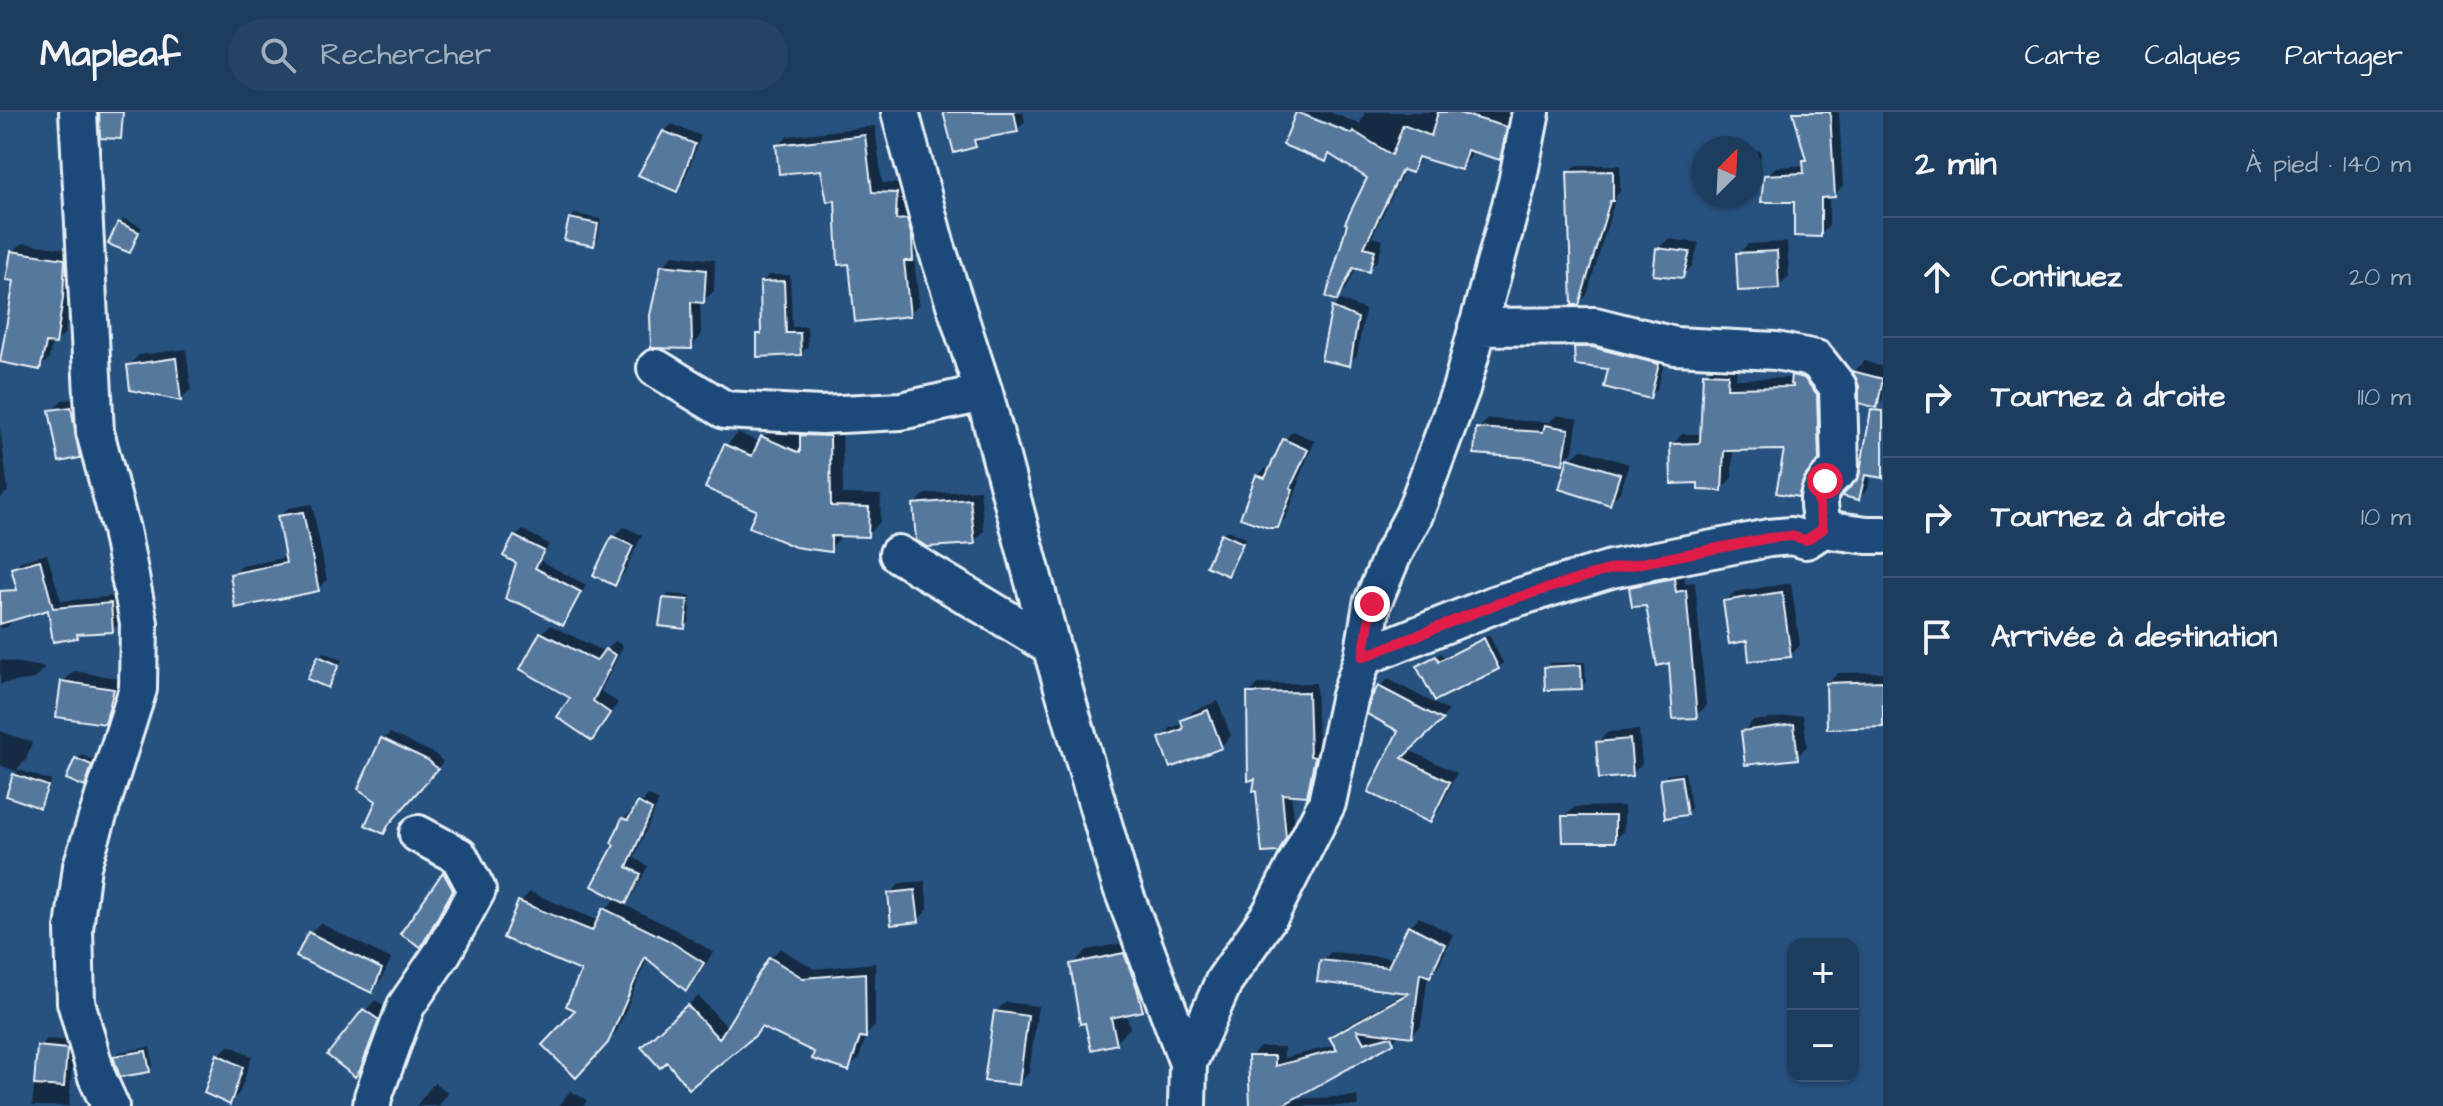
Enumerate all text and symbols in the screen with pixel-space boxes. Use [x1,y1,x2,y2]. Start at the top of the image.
search box [228,19,788,91]
text: Mapleaf [40,29,180,81]
icon: search [256,33,300,77]
text: Rechercher [320,34,491,76]
text: Carte [2025,36,2101,75]
text: Calques [2145,36,2241,75]
text: Partager [2285,36,2403,75]
north arrow [1691,136,1763,208]
text: 2 min [1915,140,1997,188]
text: À pied · 140 m [2246,146,2411,182]
icon: ahead [1915,255,1959,299]
text: Continuez [1991,256,2122,298]
text: 20 m [2349,259,2411,295]
icon: right [1915,375,1959,419]
text: Tournez à droite [1991,376,2225,418]
text: 110 m [2357,379,2411,415]
route start [1807,463,1843,499]
icon: right [1915,495,1959,539]
text: Tournez à droite [1991,496,2225,538]
text: 10 m [2361,499,2411,535]
route end [1354,586,1390,622]
icon: arrive [1915,615,1959,659]
text: Arrivée à destination [1991,616,2277,658]
map controls [1787,938,1859,1082]
button: + [1787,938,1859,1010]
button: − [1787,1010,1859,1082]

